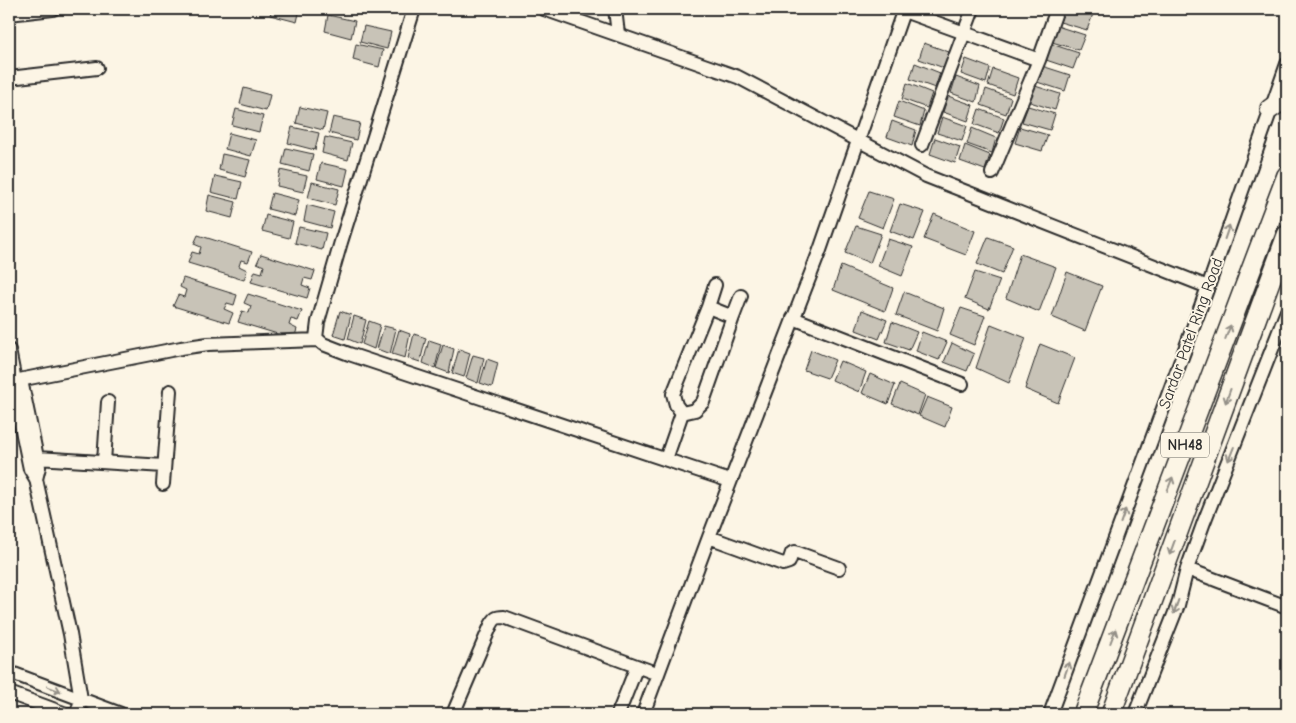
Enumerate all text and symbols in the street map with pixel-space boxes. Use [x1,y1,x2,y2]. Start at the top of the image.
one-way arrow [1223,225,1232,240]
street label: Sardar Patel Ring Road [1155,255,1227,411]
one-way arrow [1224,325,1233,340]
one-way arrow [1223,387,1232,403]
road number: NH48 [1161,432,1209,458]
one-way arrow [1226,446,1235,462]
one-way arrow [1166,477,1175,492]
one-way arrow [1119,509,1128,524]
one-way arrow [1167,540,1176,555]
one-way arrow [1171,599,1181,615]
one-way arrow [1109,629,1118,644]
one-way arrow [1063,661,1072,677]
one-way arrow [46,685,61,694]

